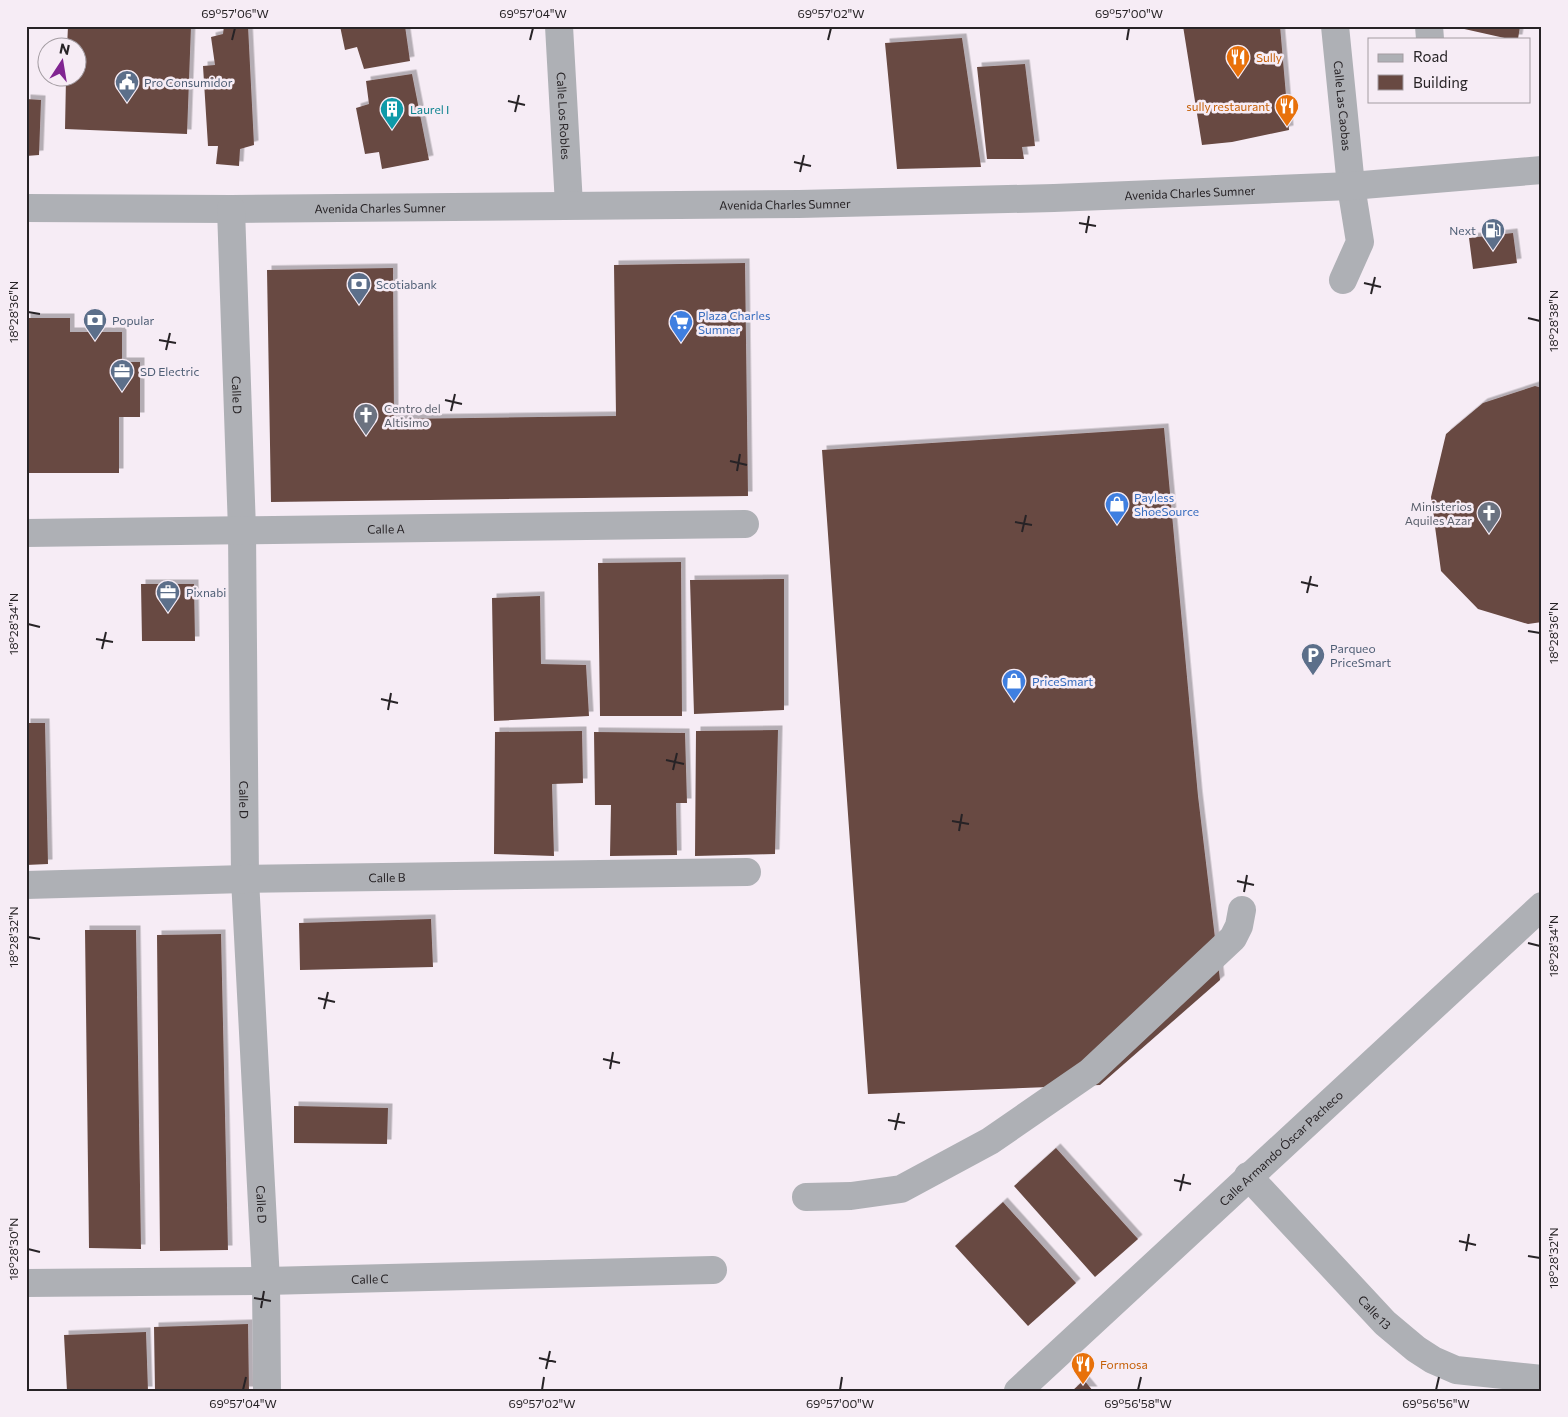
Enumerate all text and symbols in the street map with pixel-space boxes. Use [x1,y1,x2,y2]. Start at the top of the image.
text: 69°57'06"W [201,6,269,20]
text: 69°57'04"W [499,6,567,20]
text: 69°57'02"W [798,6,864,20]
text: 69°57'00"W [1095,6,1163,20]
north arrow [38,38,88,88]
legend [1368,38,1530,102]
text: N [58,39,72,58]
restaurant icon: Sully [1225,44,1251,78]
text: Road [1413,47,1448,65]
place label: Sully [1256,50,1282,64]
street label: Calle Las Caobas [1331,60,1354,151]
public building icon: Pro Consumidor [114,69,140,103]
street label: Calle Los Robles [555,72,573,160]
text: Building [1413,73,1468,91]
place label: Pro Consumidor [144,75,233,89]
restaurant icon: sully restaurant [1274,93,1300,127]
building icon: Laurel I [379,96,405,130]
place label: sully restaurant [1186,99,1270,113]
place label: Laurel I [410,102,449,116]
street label: Avenida Charles Sumner [1124,183,1256,202]
street label: Avenida Charles Sumner [719,196,851,212]
street label: Avenida Charles Sumner [314,200,446,215]
fuel station icon: Next [1480,217,1506,251]
place label: Next [1449,223,1476,237]
bank icon: Scotiabank [346,271,372,305]
place label: Scotiabank [376,277,438,291]
text: 18°28'36"N [6,281,20,343]
text: 18°28'38"N [1546,290,1560,352]
bank icon: Popular [82,307,108,341]
place label: Plaza Charles Sumner [698,308,770,336]
supermarket icon: Plaza Charles Sumner [668,309,694,343]
place label: Popular [112,313,155,327]
office icon: SD Electric [109,358,135,392]
place label: SD Electric [140,364,199,378]
street label: Calle D [230,376,245,414]
place label: Centro del Altisimo [384,401,441,429]
church icon: Centro del Altisimo [353,402,379,436]
place label: Payless ShoeSource [1134,490,1199,518]
shop icon: Payless ShoeSource [1104,491,1130,525]
place label: Ministerios Aquiles Azar [1405,499,1472,527]
church icon: Ministerios Aquiles Azar [1476,500,1502,534]
street label: Calle A [367,521,405,536]
office icon: Pixnabi [155,579,181,613]
place label: Pixnabi [186,585,226,599]
text: 18°28'34"N [6,593,20,655]
text: 18°28'36"N [1546,602,1560,664]
place label: Parqueo PriceSmart [1330,641,1391,669]
parking icon: Parqueo PriceSmart [1300,642,1326,676]
shop icon: PriceSmart [1001,668,1027,702]
place label: PriceSmart [1032,674,1093,688]
street label: Calle D [237,781,251,819]
street label: Calle B [368,870,406,884]
text: 18°28'32"N [6,906,20,968]
text: 18°28'34"N [1546,915,1560,977]
street label: Calle Armando Óscar Pacheco [1216,1087,1345,1208]
street label: Calle D [254,1185,270,1224]
text: 18°28'30"N [6,1218,20,1280]
text: 18°28'32"N [1546,1227,1560,1289]
street label: Calle C [351,1271,389,1286]
street label: Calle 13 [1356,1292,1394,1332]
restaurant icon: Formosa [1070,1351,1096,1385]
place label: Formosa [1100,1357,1148,1371]
text: 69°57'04"W [209,1396,277,1410]
text: 69°57'02"W [509,1396,575,1410]
text: 69°57'00"W [806,1396,874,1410]
text: 69°56'58"W [1104,1396,1172,1410]
text: 69°56'56"W [1402,1396,1470,1410]

